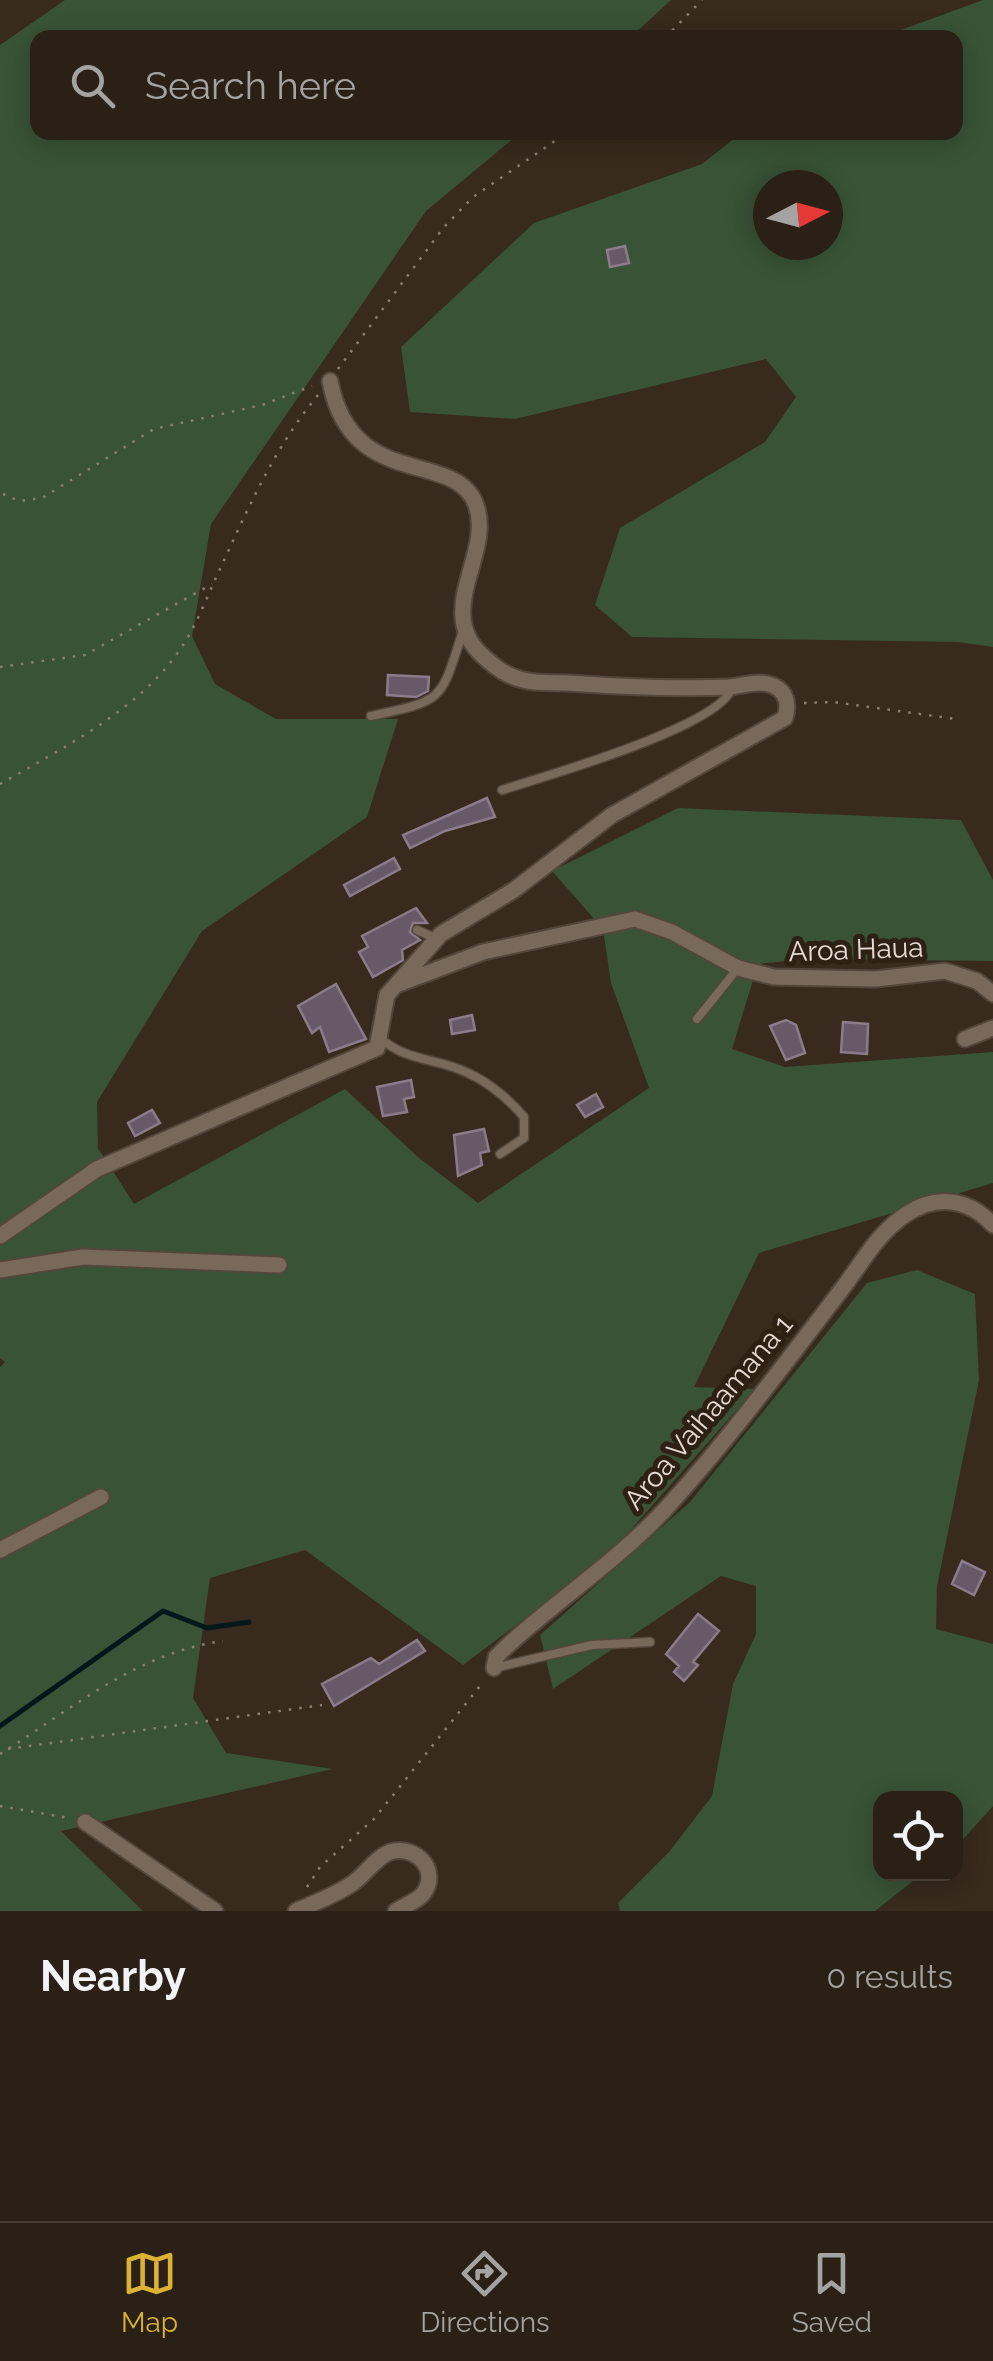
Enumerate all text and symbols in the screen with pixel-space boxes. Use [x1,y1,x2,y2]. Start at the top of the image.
search box [30,30,963,140]
icon: search [65,58,120,113]
text: Search here [145,63,356,108]
north arrow [753,170,843,260]
street label: Aroa Haua [788,931,924,968]
street label: Aroa Vaihaamana 1 [617,1308,799,1516]
map controls [873,1791,963,1881]
button: locate [873,1791,963,1881]
text: Nearby [40,1952,186,2001]
text: 0 results [826,1958,953,1995]
tab: Map [121,2246,178,2339]
tab: Directions [420,2246,550,2339]
tab: Saved [792,2246,872,2339]

